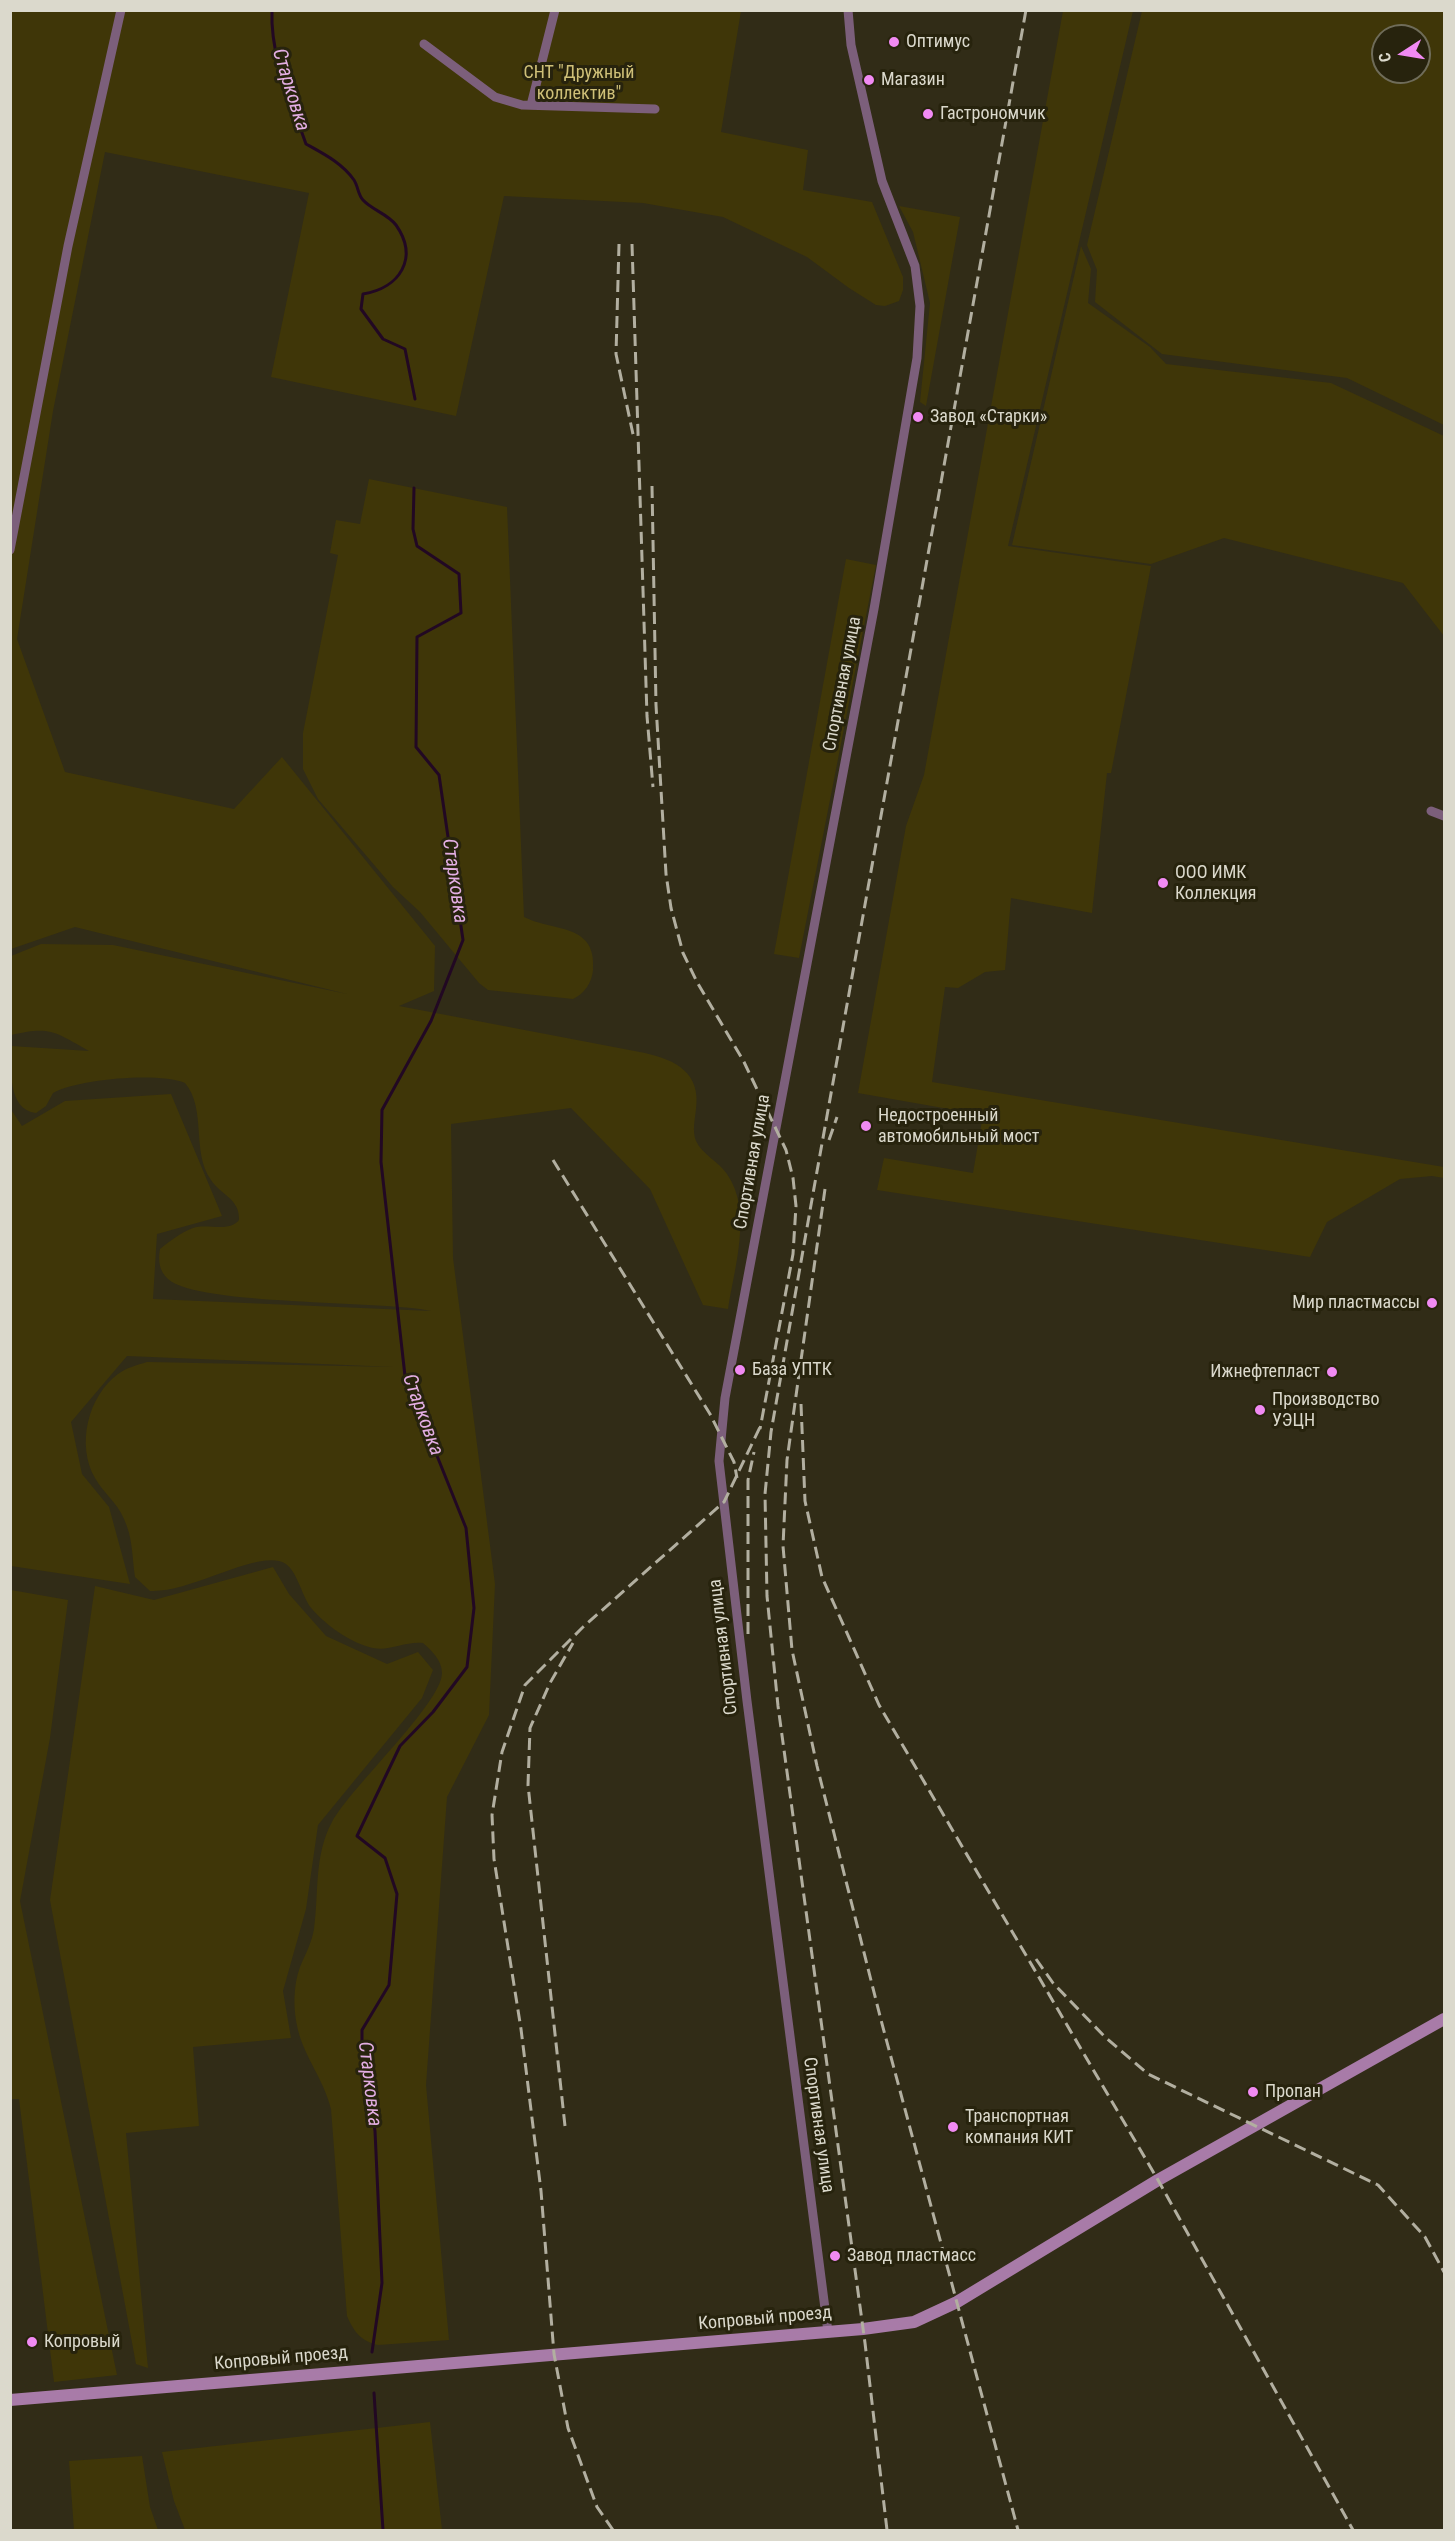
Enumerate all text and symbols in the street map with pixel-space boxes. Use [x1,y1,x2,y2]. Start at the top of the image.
north arrow [1371,24,1431,84]
place label: Оптимус [906,31,970,53]
marker: Оптимус [887,35,901,49]
water label: Старковка [266,46,314,134]
text: С [1375,51,1395,64]
park label: СНТ "Дружный коллектив" [523,62,635,104]
place label: Магазин [881,69,945,91]
marker: Магазин [862,73,876,87]
place label: Гастрономчик [940,103,1046,125]
marker: Гастрономчик [921,107,935,121]
place label: Завод «Старки» [930,406,1047,428]
marker: Завод «Старки» [911,410,925,424]
street label: Спортивная улица [819,615,867,753]
water label: Старковка [436,837,472,925]
place label: ООО ИМК Коллекция [1175,862,1256,904]
marker: ООО ИМК Коллекция [1156,876,1170,890]
street label: Спортивная улица [731,1093,775,1231]
place label: Недостроенный автомобильный мост [878,1105,1039,1148]
marker: Недостроенный автомобильный мост [859,1119,873,1133]
place label: Мир пластмассы [1292,1292,1420,1314]
marker: Мир пластмассы [1425,1296,1439,1310]
place label: База УПТК [752,1359,832,1381]
place label: Ижнефтепласт [1210,1361,1320,1383]
marker: База УПТК [733,1363,747,1377]
marker: Ижнефтепласт [1325,1365,1339,1379]
water label: Старковка [396,1371,448,1459]
place label: Производство УЭЦН [1272,1389,1379,1432]
marker: Производство УЭЦН [1253,1403,1267,1417]
street label: Спортивная улица [705,1578,743,1716]
water label: Старковка [352,2040,386,2128]
street label: Спортивная улица [798,2056,838,2194]
place label: Пропан [1265,2081,1321,2103]
marker: Пропан [1246,2085,1260,2099]
place label: Транспортная компания КИТ [965,2106,1073,2148]
marker: Транспортная компания КИТ [946,2120,960,2134]
place label: Завод пластмасс [847,2245,976,2267]
marker: Завод пластмасс [828,2249,842,2263]
street label: Копровый проезд [697,2302,833,2336]
place label: Копровый [44,2331,120,2353]
marker: Копровый [25,2335,39,2349]
street label: Копровый проезд [213,2342,349,2376]

